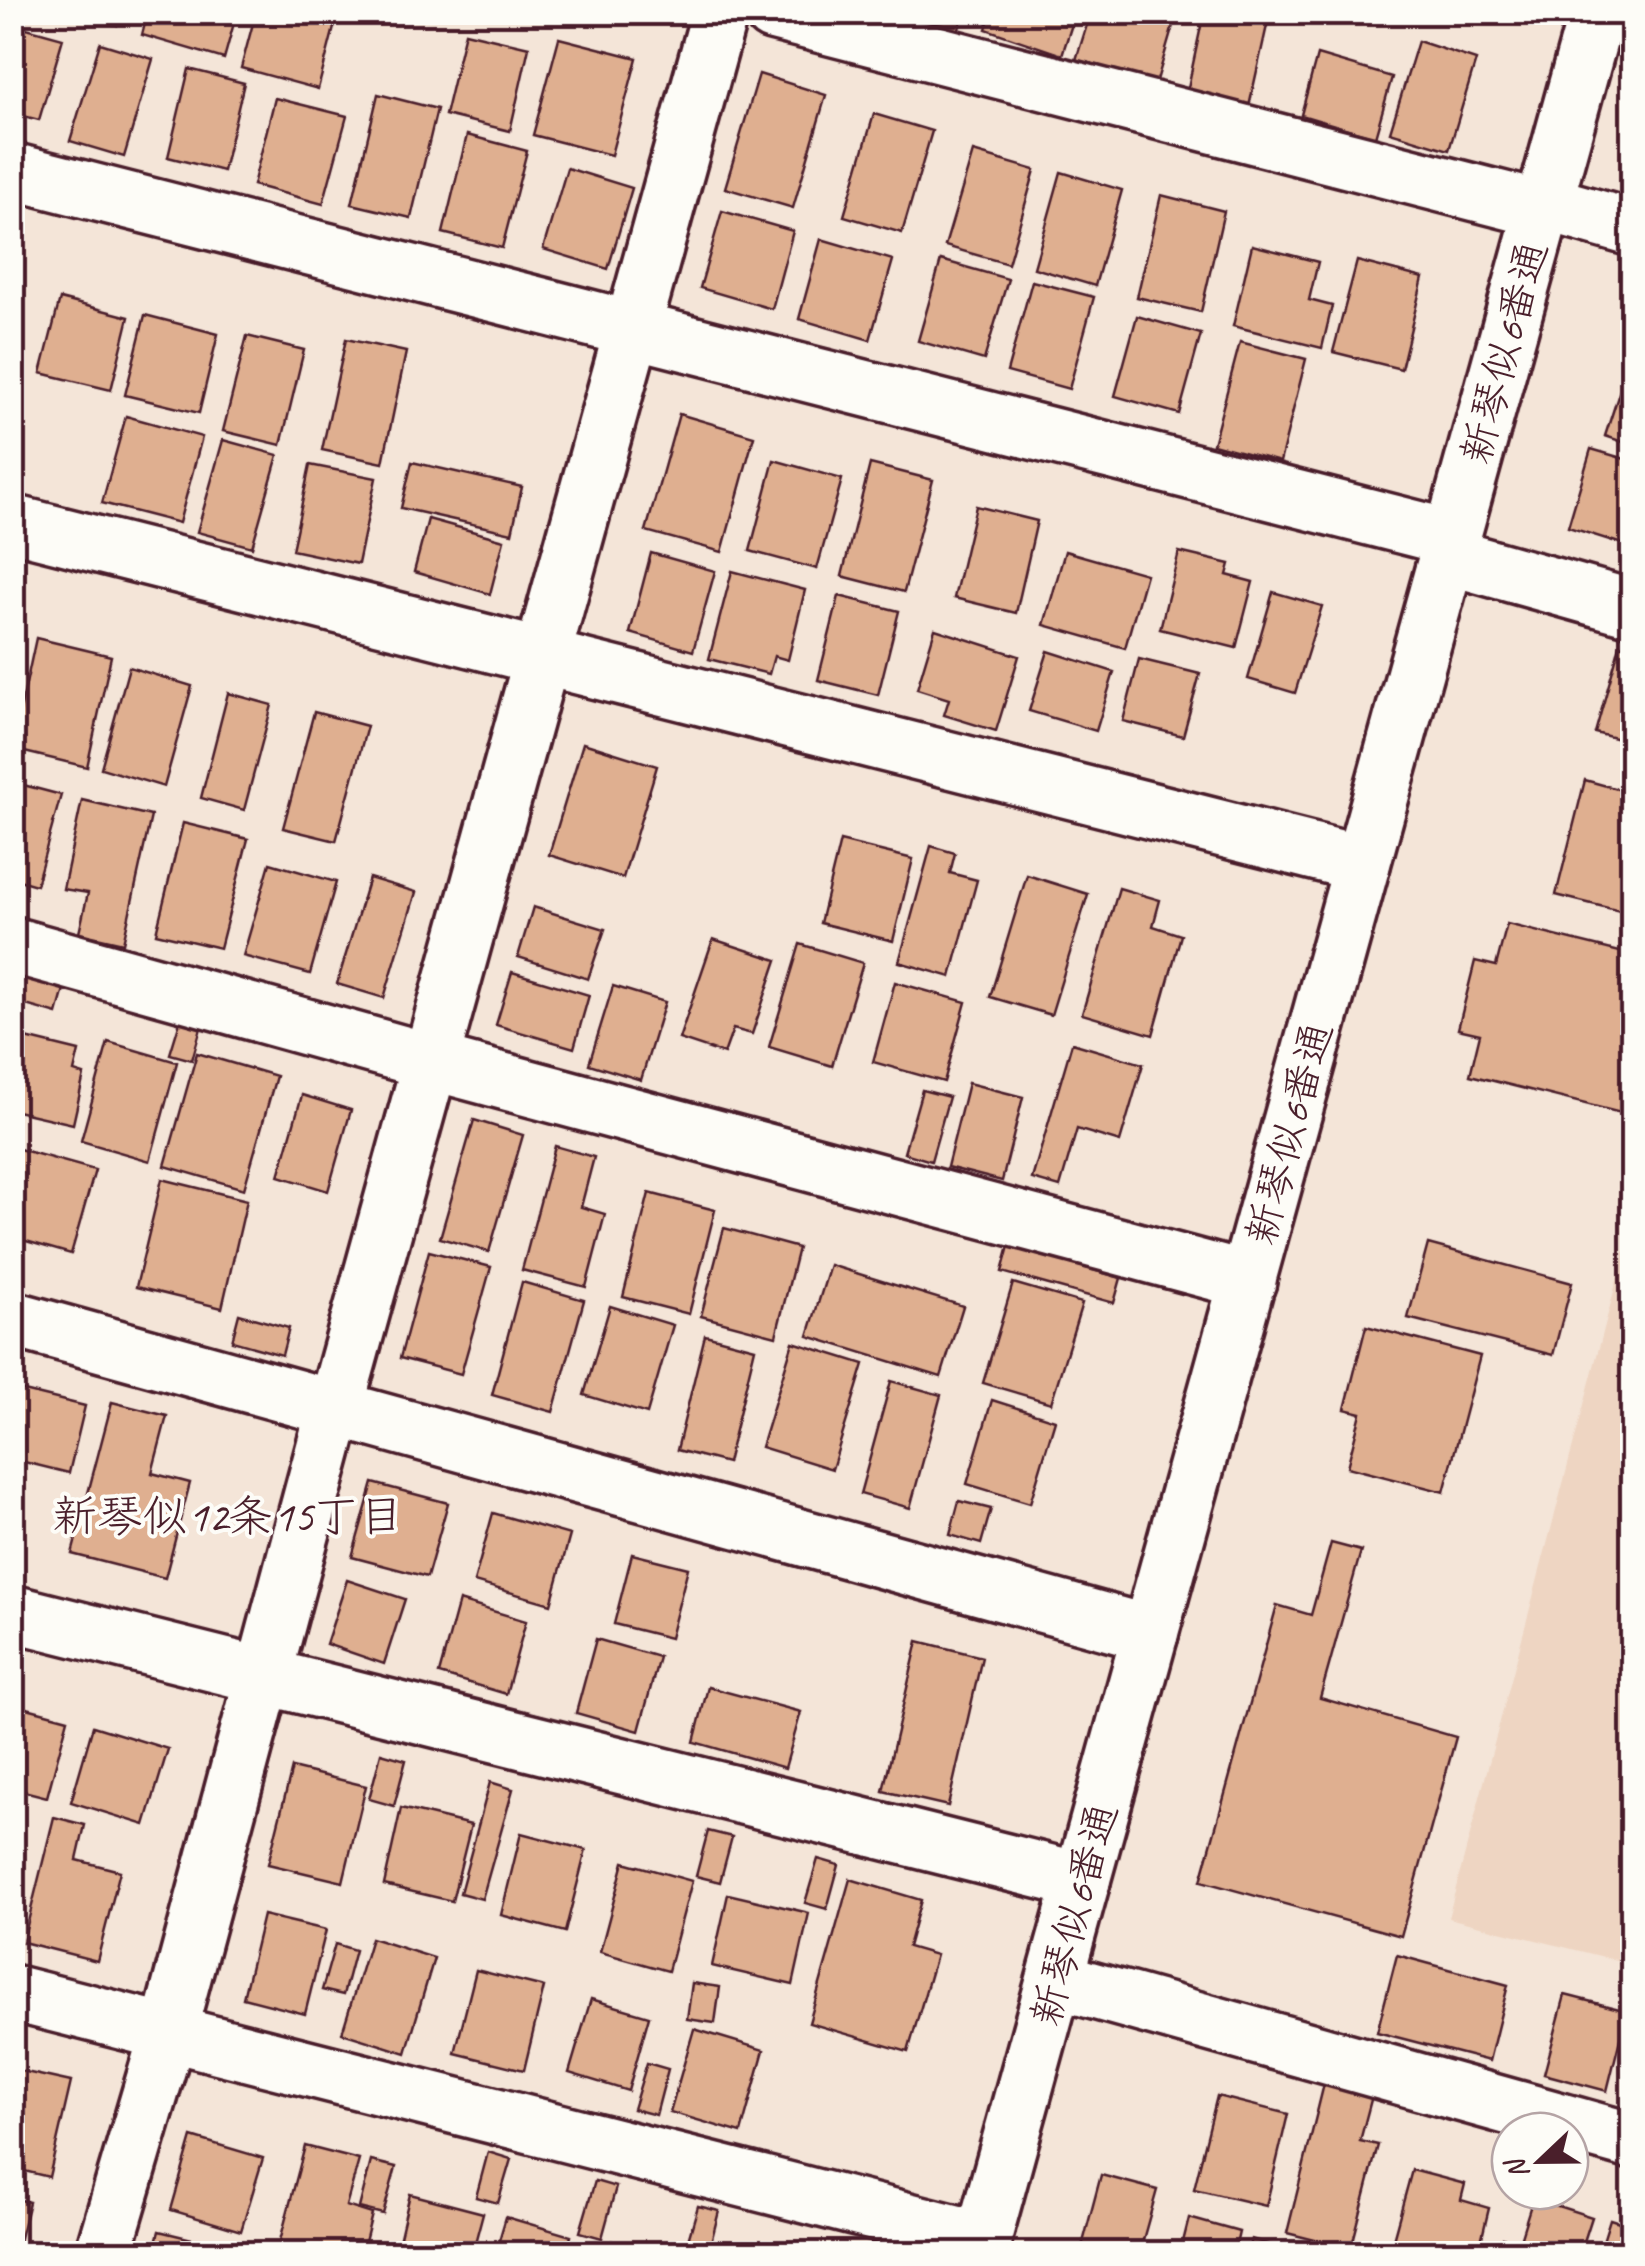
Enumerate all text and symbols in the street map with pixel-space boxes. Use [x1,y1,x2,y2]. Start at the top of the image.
street label: 新琴似6番通 [1449,235,1560,470]
street label: 新琴似6番通 [1234,1016,1345,1251]
district label: 新琴似12条15丁目 [52,1488,404,1545]
street label: 新琴似6番通 [1019,1797,1130,2032]
north arrow [1490,2111,1590,2211]
text: N [1496,2151,1537,2185]

